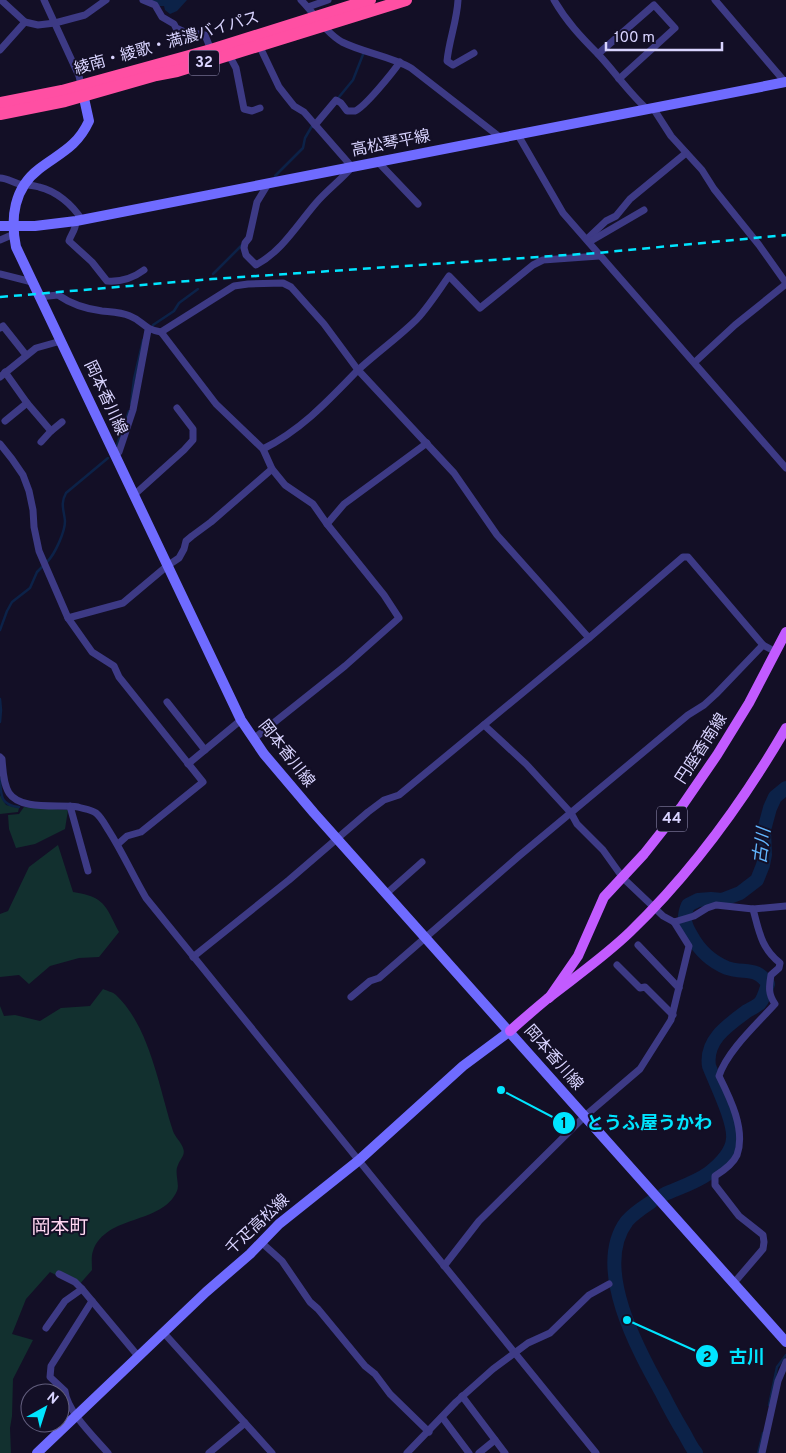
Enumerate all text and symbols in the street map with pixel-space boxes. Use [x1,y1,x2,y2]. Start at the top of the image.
street label: 綾南・綾歌・満濃バイパス [72,8,262,80]
scale bar [606,20,722,52]
text: 100 m [614,29,655,48]
road number: 32 [189,50,219,76]
street label: 高松琴平線 [350,127,432,161]
street label: 岡本香川線 [79,358,131,438]
street label: 円座香南線 [672,710,732,788]
street label: 岡本香川線 [253,716,319,792]
road number: 44 [657,806,687,832]
water label: 古川 [749,825,777,865]
street label: 岡本香川線 [519,1021,587,1095]
callout: とうふ屋うかわ [551,1107,722,1140]
text: とうふ屋うかわ [586,1113,712,1136]
text: 1 [561,1115,567,1134]
street label: 千疋高松線 [222,1190,294,1260]
district label: 岡本町 [31,1216,89,1240]
callout: 古川 [694,1340,775,1373]
text: 古川 [729,1347,765,1370]
text: 2 [702,1349,712,1368]
north arrow [20,1383,70,1433]
text: N [43,1389,61,1409]

